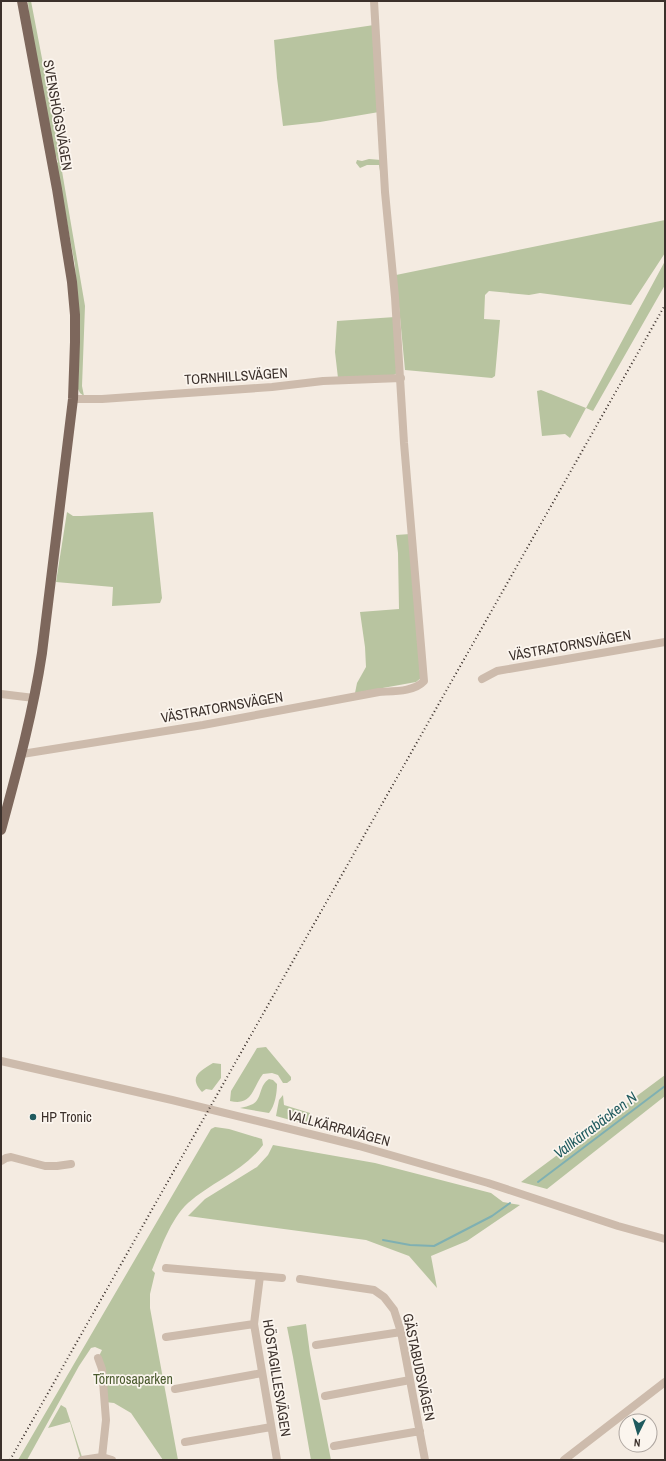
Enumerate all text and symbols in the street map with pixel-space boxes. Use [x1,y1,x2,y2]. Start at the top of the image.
street label: SVENSHÖGSVÄGEN [39,58,77,172]
street label: TORNHILLSVÄGEN [184,363,288,389]
street label: VÄSTRATORNSVÄGEN [508,625,632,665]
street label: VÄSTRATORNSVÄGEN [160,687,284,727]
water label: Vallkärrabäcken N [549,1087,641,1163]
street label: VALLKÄRRAVÄGEN [286,1106,392,1150]
place label: HP Tronic [41,1108,92,1126]
marker: HP Tronic [28,1112,38,1122]
street label: GÄSTABUDSVÄGEN [399,1312,439,1422]
street label: HÖSTAGILLESVÄGEN [259,1318,295,1438]
park label: Törnrosaparken [93,1370,173,1388]
north arrow [618,1413,658,1453]
text: N [633,1436,641,1450]

